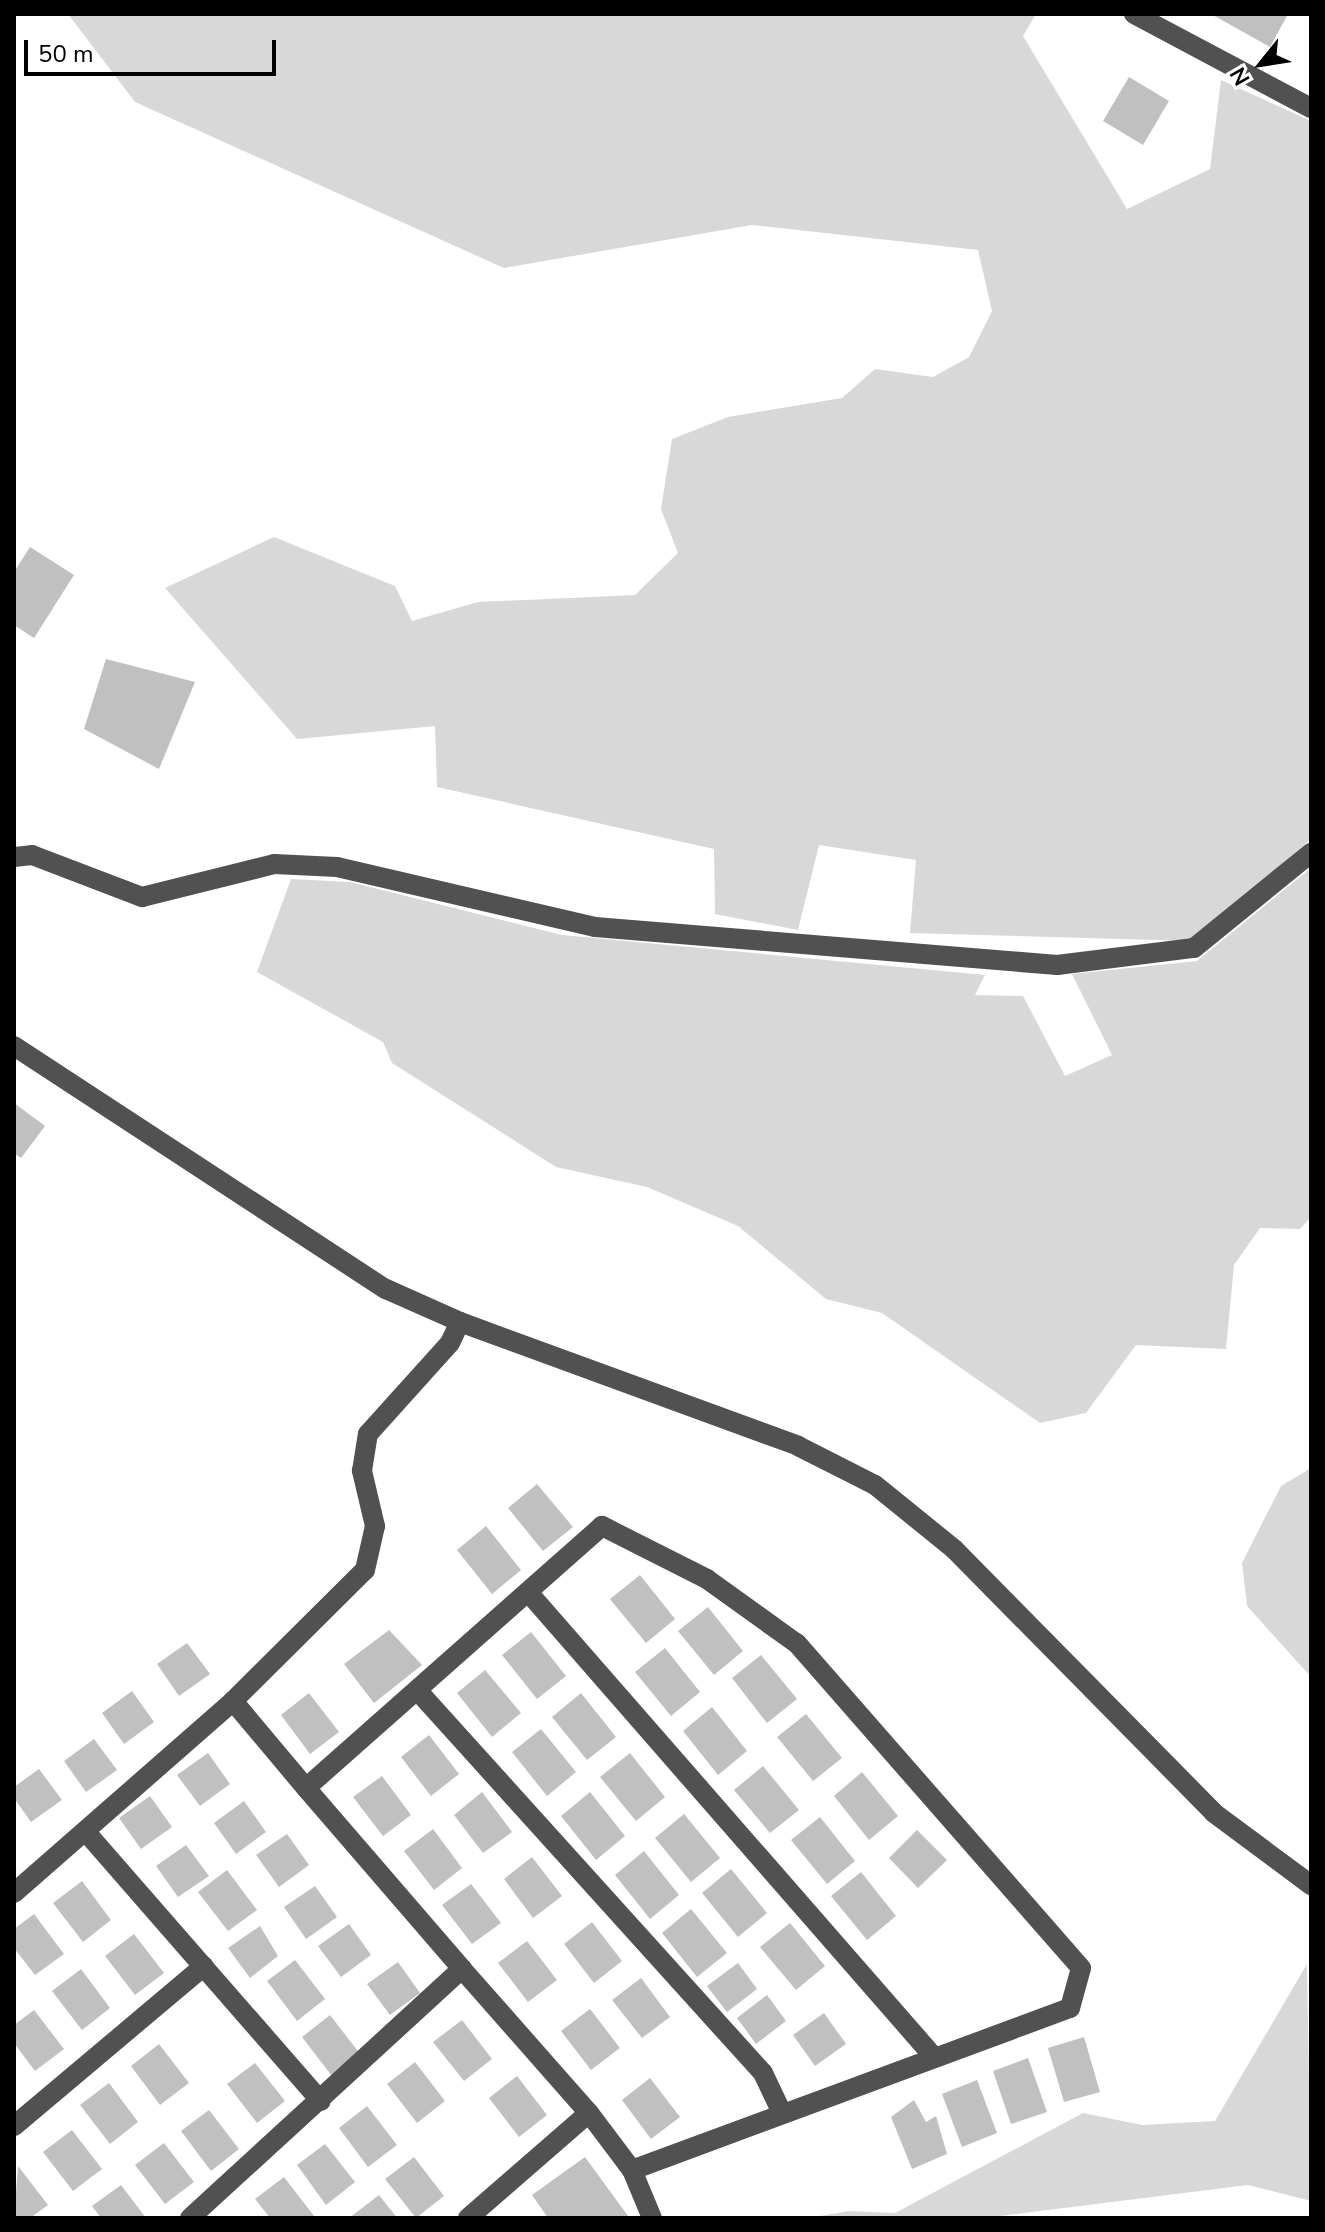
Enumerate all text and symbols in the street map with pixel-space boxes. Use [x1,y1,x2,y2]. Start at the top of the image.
scale bar [28,24,280,74]
north arrow [1221,24,1301,104]
text: 50 m [38,38,94,70]
text: N [1223,61,1257,91]

